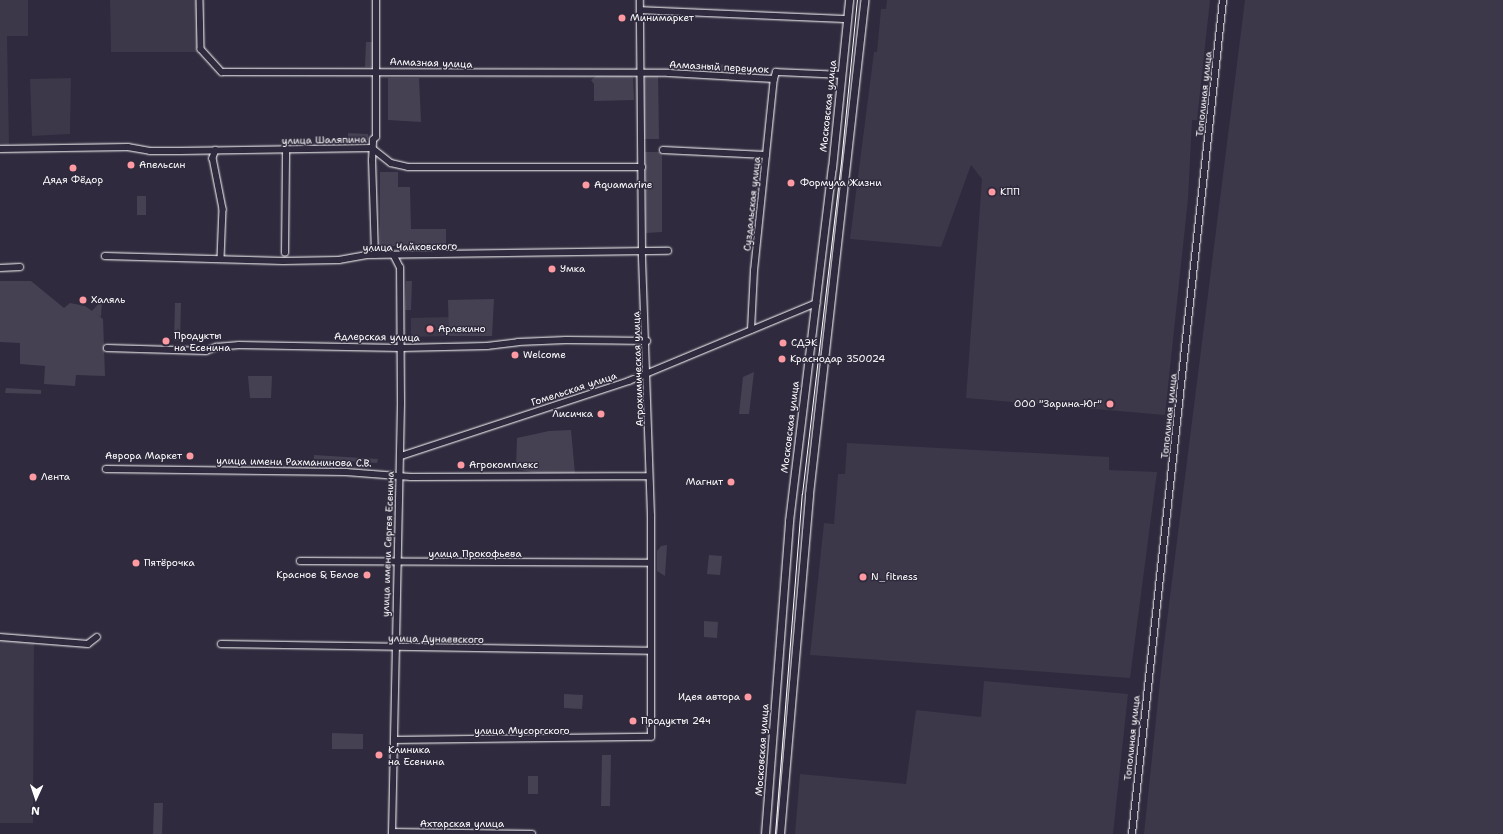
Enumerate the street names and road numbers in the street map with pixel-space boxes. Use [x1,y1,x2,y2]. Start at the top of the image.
street label: Тополиная улица [1194,51,1214,137]
street label: Алмазная улица [389,56,473,70]
street label: Алмазный переулок [669,58,769,76]
street label: Московская улица [817,59,839,153]
street label: улица Шаляпина [282,133,366,147]
street label: Суздальская улица [741,156,763,252]
street label: улица Чайковского [363,240,457,254]
street label: Агрохимическая улица [630,311,646,427]
street label: Адлерская улица [334,330,420,344]
street label: Гомельская улица [530,369,618,409]
street label: Тополиная улица [1159,373,1179,459]
street label: Московская улица [778,380,802,474]
street label: улица имени Рахманинова С.В. [216,455,372,469]
street label: улица имени Сергея Есенина [379,471,397,617]
street label: улица Прокофьева [428,548,522,560]
street label: улица Дунаевского [388,632,484,646]
street label: Тополиная улица [1122,695,1142,781]
street label: Московская улица [753,703,771,797]
street label: улица Мусоргского [474,725,570,737]
street label: Ахтарская улица [420,818,504,830]

